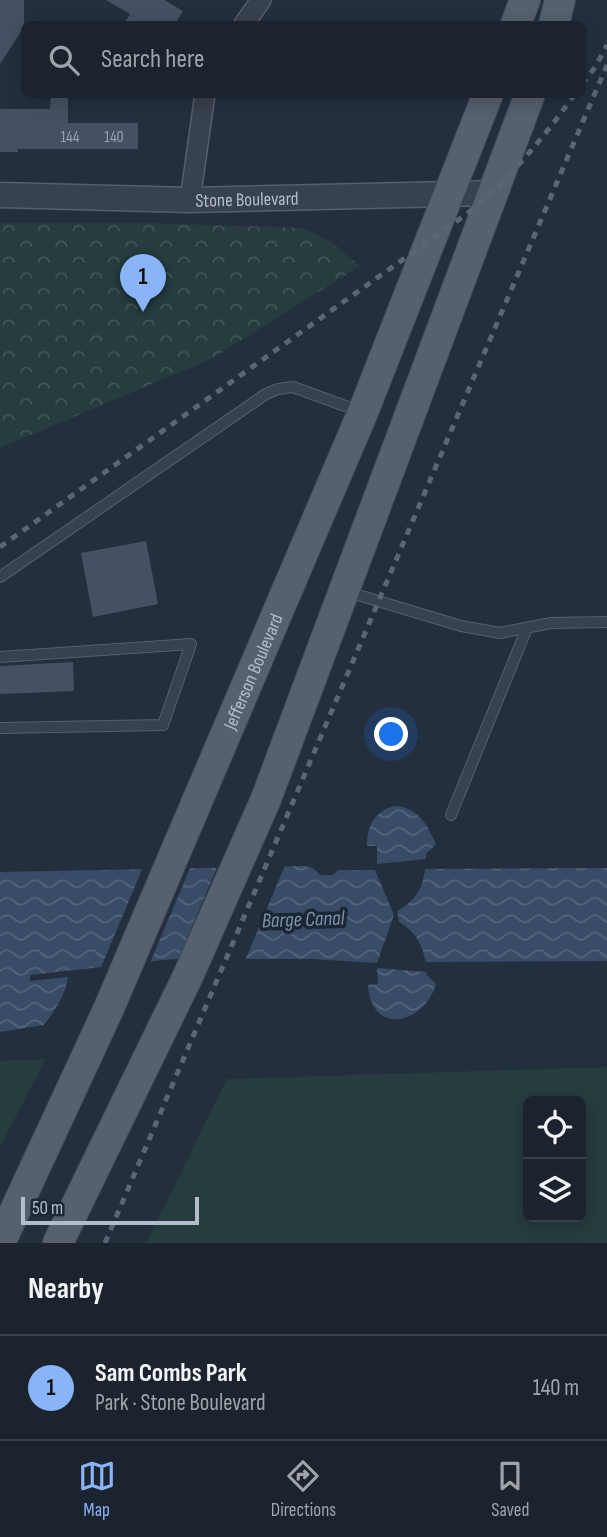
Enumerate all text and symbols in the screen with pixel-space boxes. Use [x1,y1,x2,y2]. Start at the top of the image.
search box [21,21,586,98]
icon: search [45,41,83,79]
text: Search here [101,44,204,75]
house number: 144 [60,128,80,147]
house number: 140 [104,128,124,147]
street label: Stone Boulevard [195,187,299,213]
pin: 1 [120,254,166,312]
street label: Jefferson Boulevard [219,611,289,734]
your location [374,717,408,751]
water label: Barge Canal [261,906,346,933]
map controls [523,1096,586,1222]
button: locate [523,1096,586,1159]
button: layers [523,1159,586,1222]
scale bar [21,1194,200,1226]
text: 50 m [32,1197,63,1220]
text: Nearby [28,1271,104,1307]
text: Sam Combs Park [95,1358,247,1389]
text: 1 [46,1374,56,1402]
text: 140 m [533,1374,579,1402]
text: Park · Stone Boulevard [95,1389,266,1417]
tab: Map [78,1457,116,1522]
tab: Directions [271,1457,336,1522]
tab: Saved [491,1457,529,1522]

